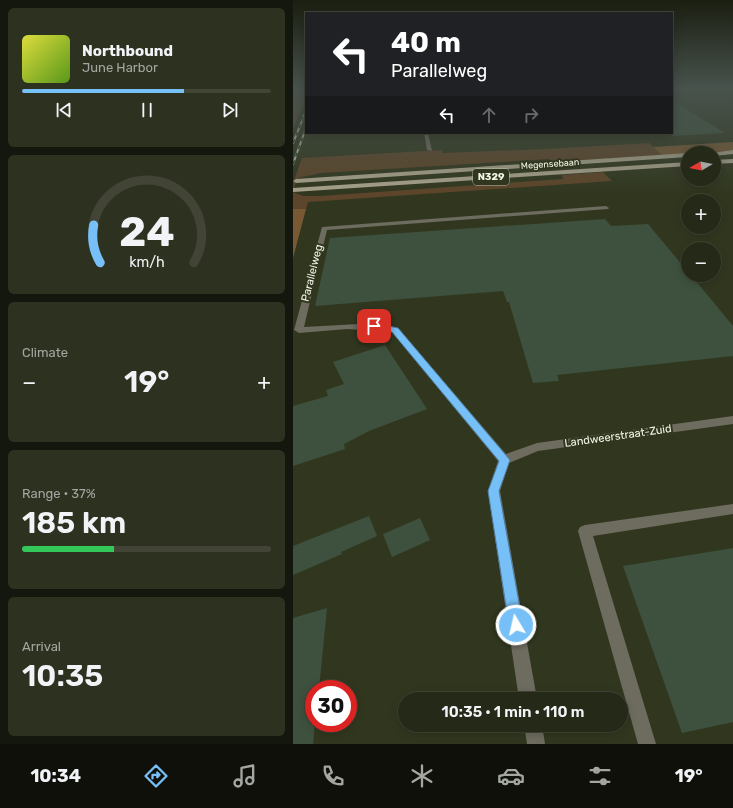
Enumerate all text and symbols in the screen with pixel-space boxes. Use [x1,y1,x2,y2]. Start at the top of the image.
text: 40 m [391,26,461,59]
icon: left [325,28,377,80]
text: Northbound [82,42,173,60]
text: June Harbor [82,60,158,75]
text: Parallelweg [391,60,487,82]
icon: previous [53,99,75,121]
icon: pause [136,99,158,121]
icon: next [219,99,241,121]
icon: left [436,104,458,126]
icon: ahead [478,104,500,126]
icon: right [520,104,542,126]
north arrow [681,146,721,186]
map controls [681,146,721,282]
street label: Megensebaan [521,157,579,171]
road number: N329 [473,169,509,185]
button: + [681,194,721,234]
text: 24 [119,207,174,256]
button: − [681,242,721,282]
street label: Parallelweg [299,243,325,303]
text: km/h [129,253,164,270]
pin [357,309,391,343]
icon: arrive [363,315,385,337]
text: Climate [22,345,68,360]
text: 19° [124,364,169,400]
text: − [22,369,36,396]
text: + [257,369,271,396]
street label: Landweerstraat-Zuid [564,422,672,450]
text: Range · 37% [22,486,96,501]
text: 185 km [22,505,126,541]
position arrow [495,604,537,646]
text: Arrival [22,639,61,654]
text: 10:35 [22,658,103,694]
speed limit sign: 30 [305,680,357,732]
text: 10:35 · 1 min · 110 m [442,703,584,721]
icon: directions [142,762,170,790]
icon: music [231,762,259,790]
icon: phone [319,762,347,790]
icon: climate [408,762,436,790]
icon: car [497,762,525,790]
icon: filters [586,762,614,790]
text: 10:34 [30,765,81,787]
text: 19° [675,765,703,787]

